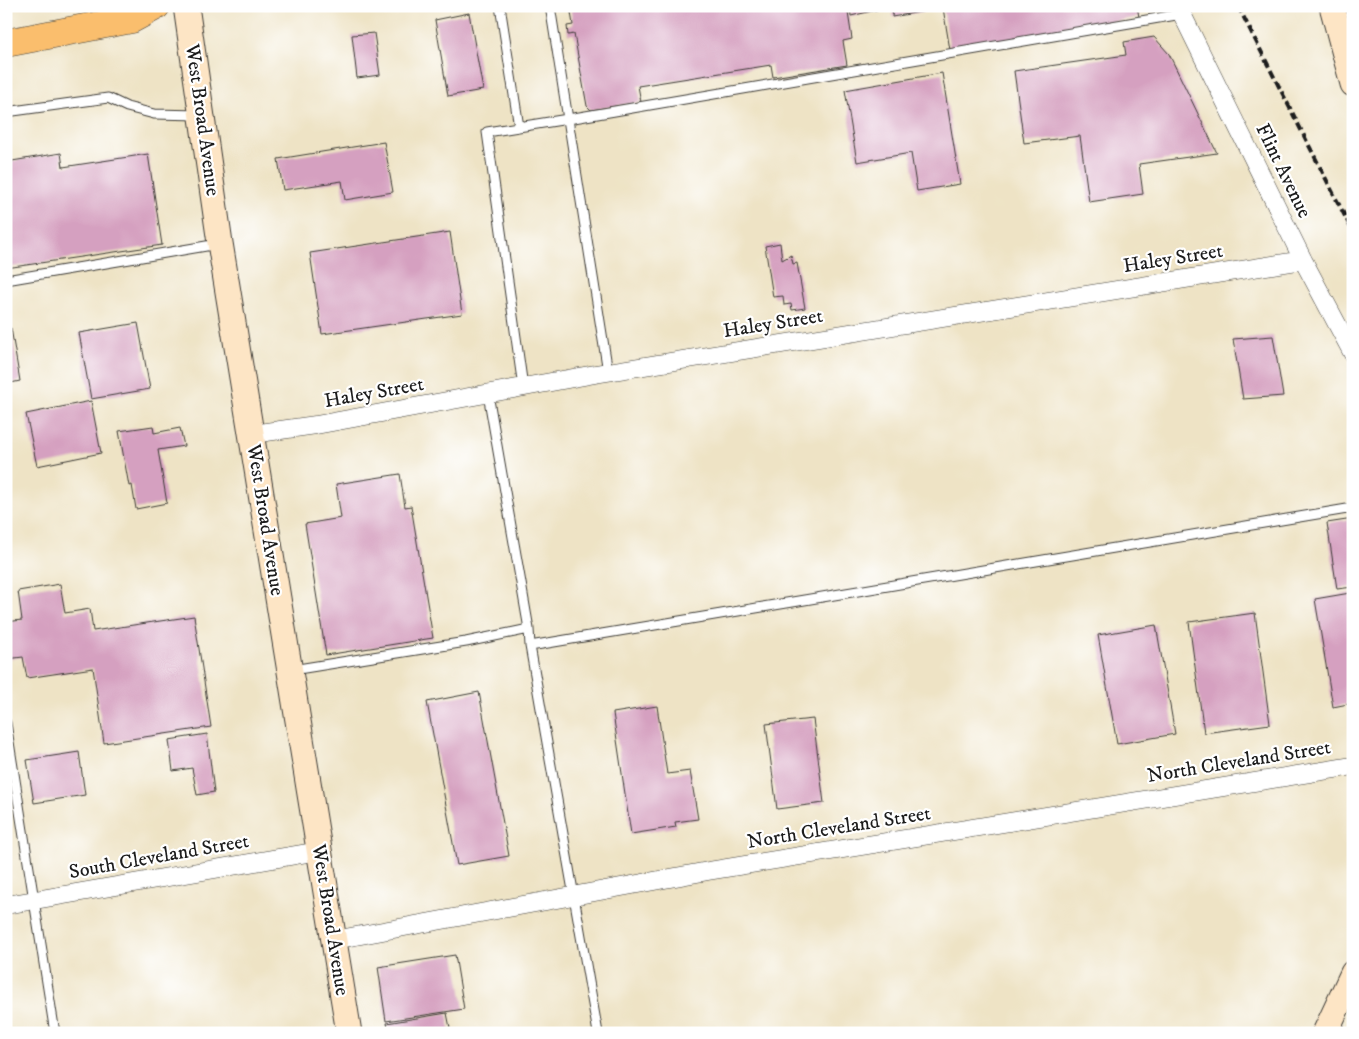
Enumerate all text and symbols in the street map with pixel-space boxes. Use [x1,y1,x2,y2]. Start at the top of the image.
street label: West Broad Avenue [179,41,225,198]
street label: Flint Avenue [1249,120,1317,222]
street label: Haley Street [1121,239,1225,279]
street label: Haley Street [721,304,825,344]
street label: Haley Street [322,372,426,414]
street label: West Broad Avenue [241,441,289,598]
street label: North Cleveland Street [1146,735,1332,789]
street label: North Cleveland Street [746,801,932,855]
street label: South Cleveland Street [67,829,251,885]
street label: West Broad Avenue [306,841,354,998]

